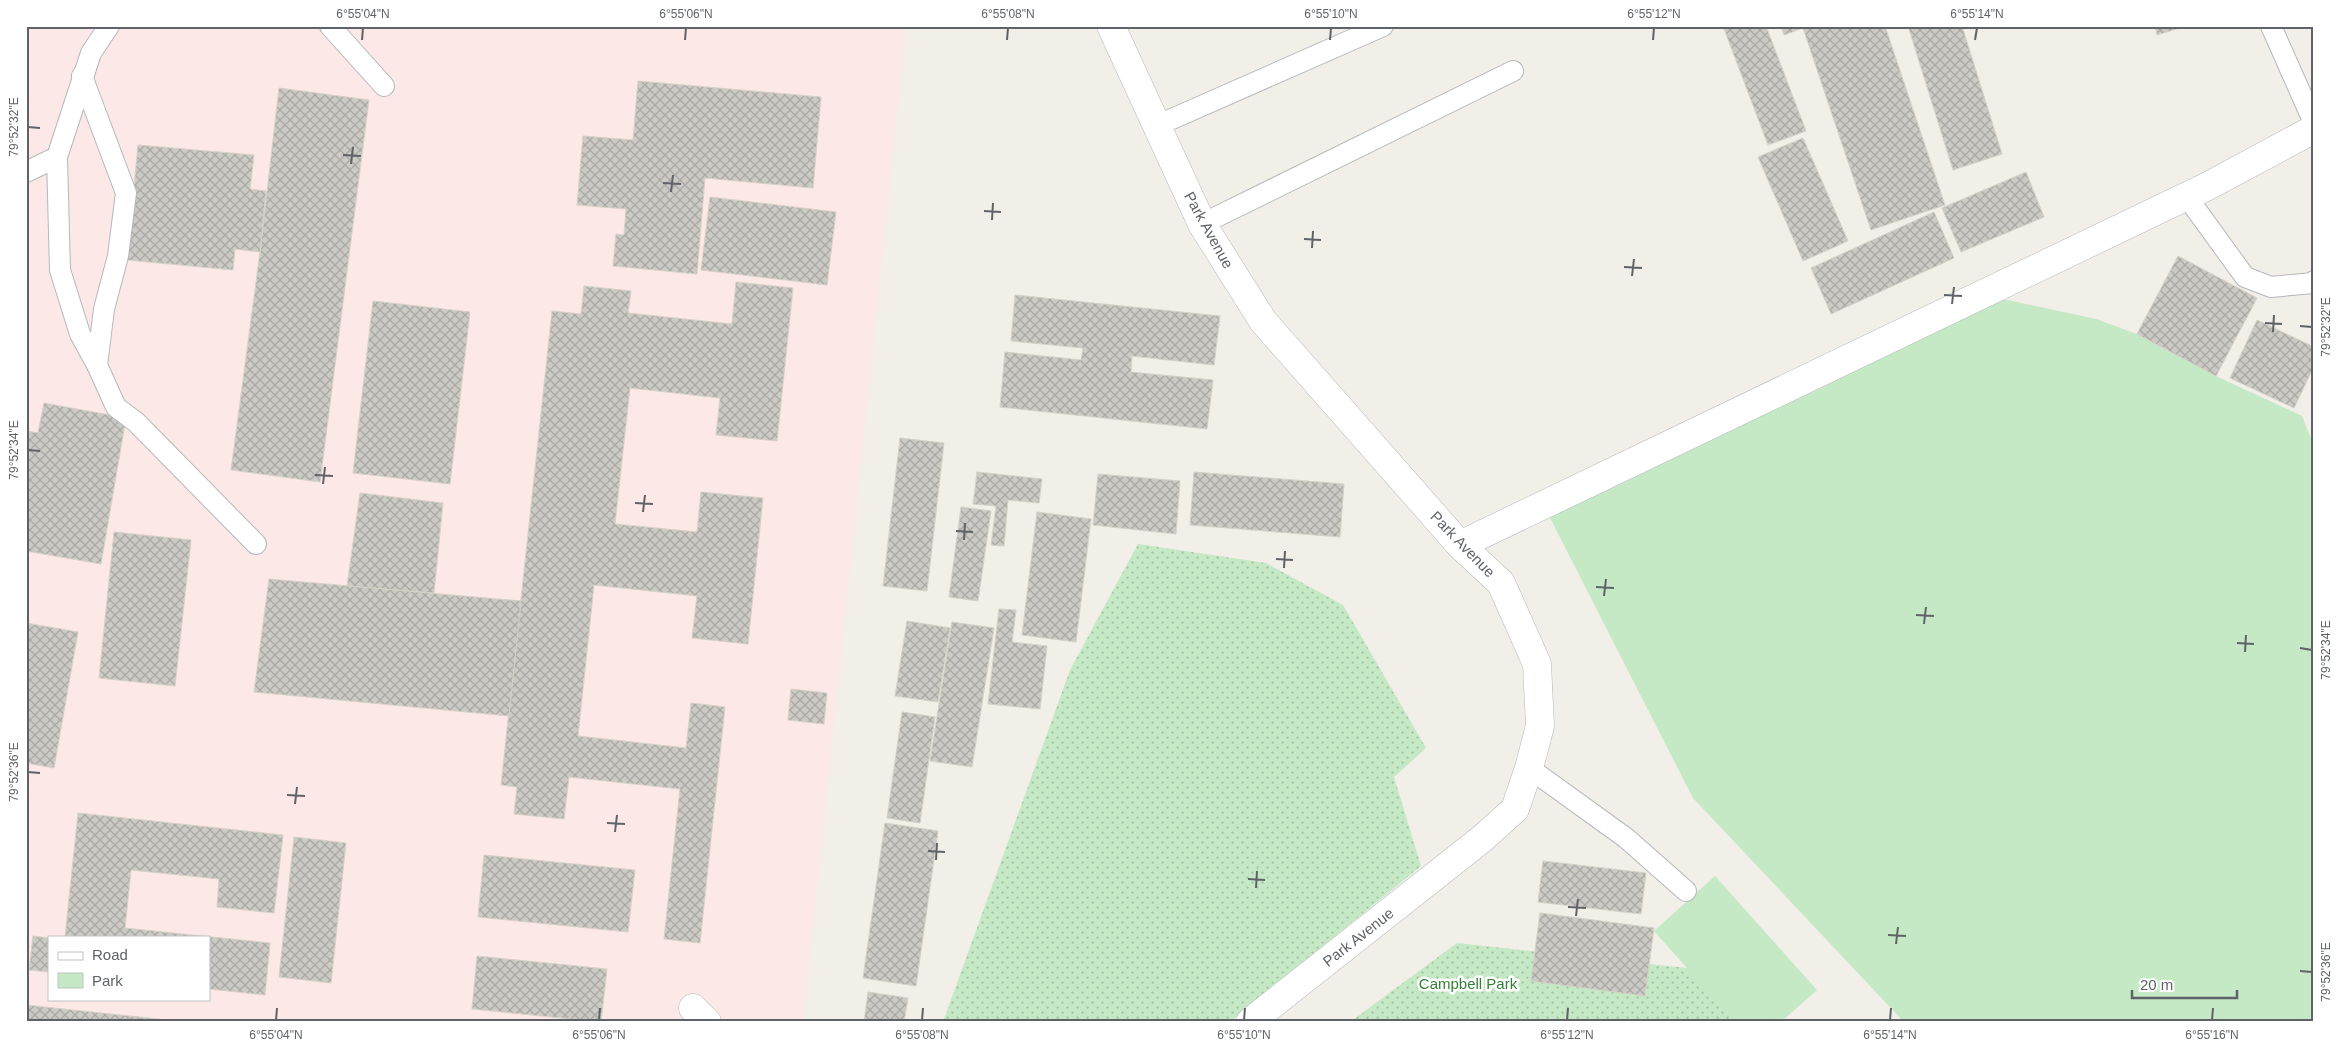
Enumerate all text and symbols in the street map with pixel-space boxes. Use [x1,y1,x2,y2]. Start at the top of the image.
text: 6°55'04"N [336,7,390,21]
text: 6°55'06"N [659,7,713,21]
text: 6°55'08"N [981,7,1035,21]
text: 6°55'10"N [1304,7,1358,21]
text: 6°55'12"N [1627,7,1681,21]
text: 6°55'14"N [1950,7,2004,21]
text: 79°52'32"E [7,97,21,157]
street label: Park Avenue [1181,189,1237,271]
text: 79°52'32"E [2319,297,2333,357]
text: 79°52'34"E [7,420,21,480]
street label: Park Avenue [1427,508,1499,580]
text: 79°52'34"E [2319,620,2333,680]
text: 79°52'36"E [7,742,21,802]
street label: Park Avenue [1319,904,1397,970]
legend [48,936,210,1000]
text: 79°52'36"E [2319,942,2333,1002]
text: Road [92,946,128,963]
scale bar [2132,968,2238,1000]
text: Park [92,972,123,989]
park label: Campbell Park [1419,975,1518,992]
text: 20 m [2140,976,2173,993]
text: 6°55'04"N [249,1028,303,1042]
text: 6°55'06"N [572,1028,626,1042]
text: 6°55'08"N [895,1028,949,1042]
text: 6°55'10"N [1217,1028,1271,1042]
text: 6°55'12"N [1540,1028,1594,1042]
text: 6°55'14"N [1863,1028,1917,1042]
text: 6°55'16"N [2185,1028,2239,1042]

